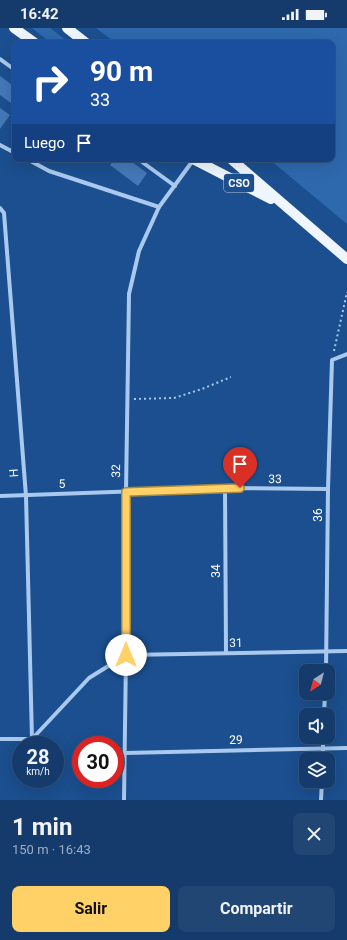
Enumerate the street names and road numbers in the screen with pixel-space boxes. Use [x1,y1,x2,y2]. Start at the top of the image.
road number: CSO [224,174,254,192]
street label: 32 [109,464,123,478]
street label: H [7,468,21,478]
street label: 33 [268,472,282,486]
street label: 5 [58,477,66,491]
street label: 36 [311,508,325,522]
street label: 34 [209,564,223,578]
street label: 31 [229,636,243,650]
street label: 29 [229,733,243,747]

